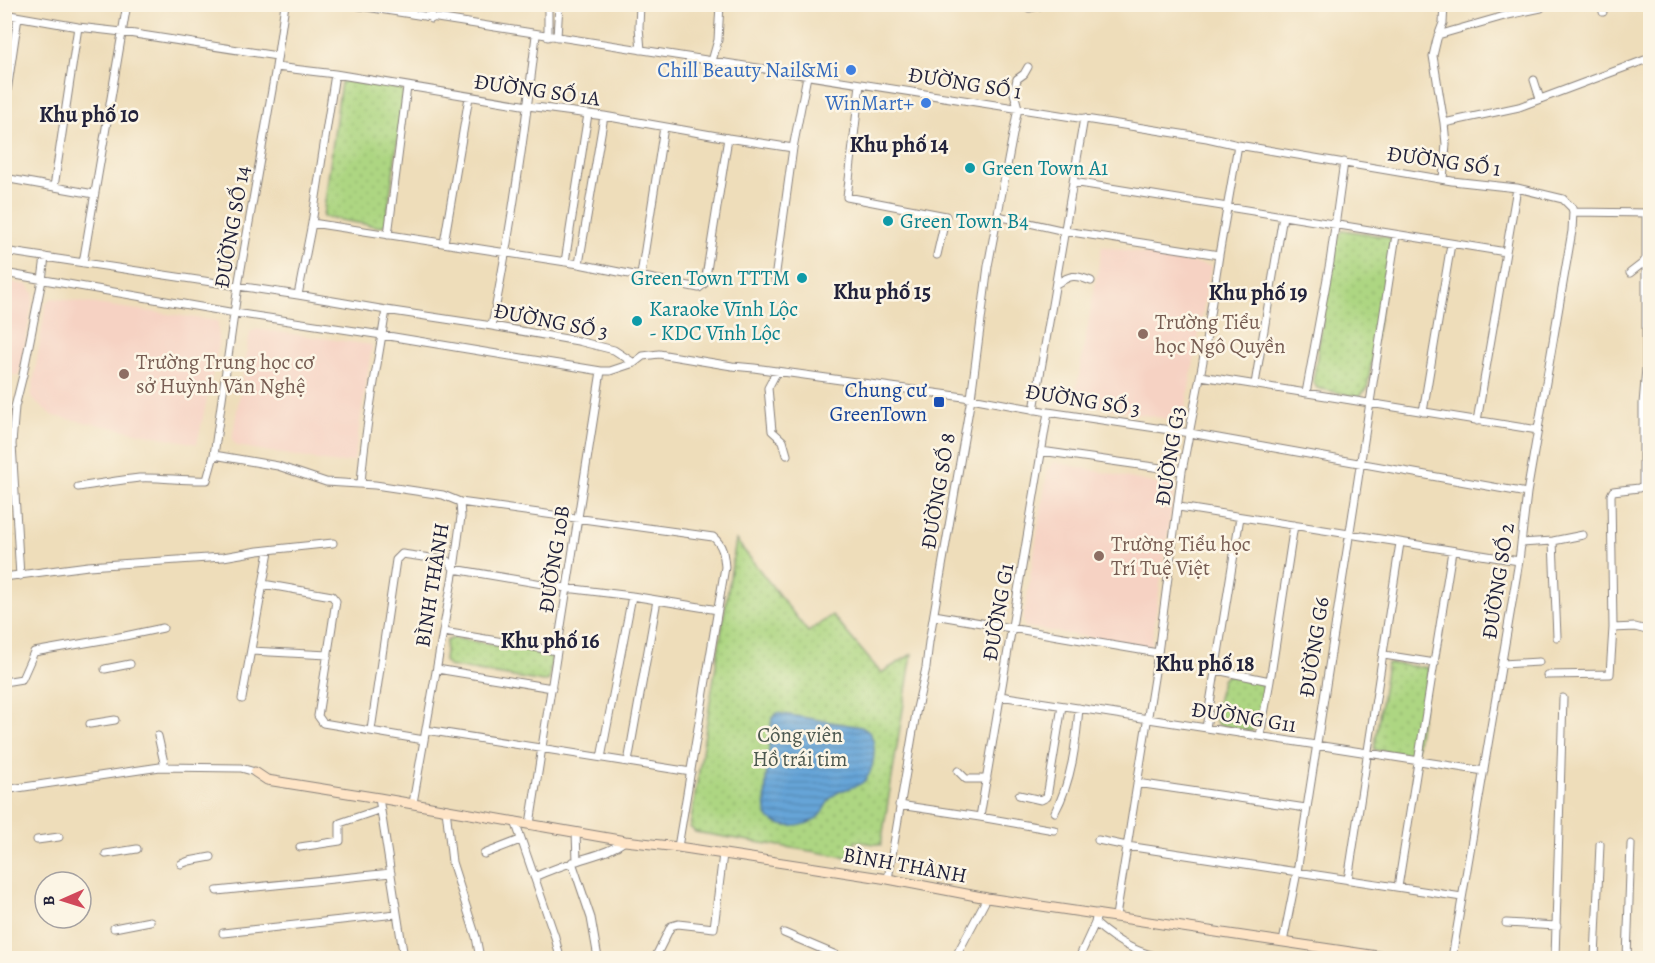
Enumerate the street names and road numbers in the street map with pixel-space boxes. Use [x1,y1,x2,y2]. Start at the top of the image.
street label: ĐƯỜNG SỐ 1 [906,60,1024,106]
street label: ĐƯỜNG SỐ 1A [472,67,602,113]
street label: ĐƯỜNG SỐ 1 [1385,139,1503,183]
street label: ĐƯỜNG SỐ 14 [207,163,257,291]
street label: ĐƯỜNG SỐ 3 [491,296,611,346]
street label: ĐƯỜNG SỐ 3 [1023,377,1143,423]
street label: ĐƯỜNG G3 [1148,404,1192,508]
street label: ĐƯỜNG SỐ 8 [914,431,962,551]
street label: ĐƯỜNG 10B [532,503,576,615]
street label: BÌNH THÀNH [408,521,456,649]
street label: ĐƯỜNG SỐ 2 [1475,521,1521,641]
street label: ĐƯỜNG G1 [976,561,1020,663]
street label: ĐƯỜNG G6 [1292,595,1336,699]
street label: ĐƯỜNG G11 [1190,695,1298,739]
street label: BÌNH THÀNH [841,840,969,890]

